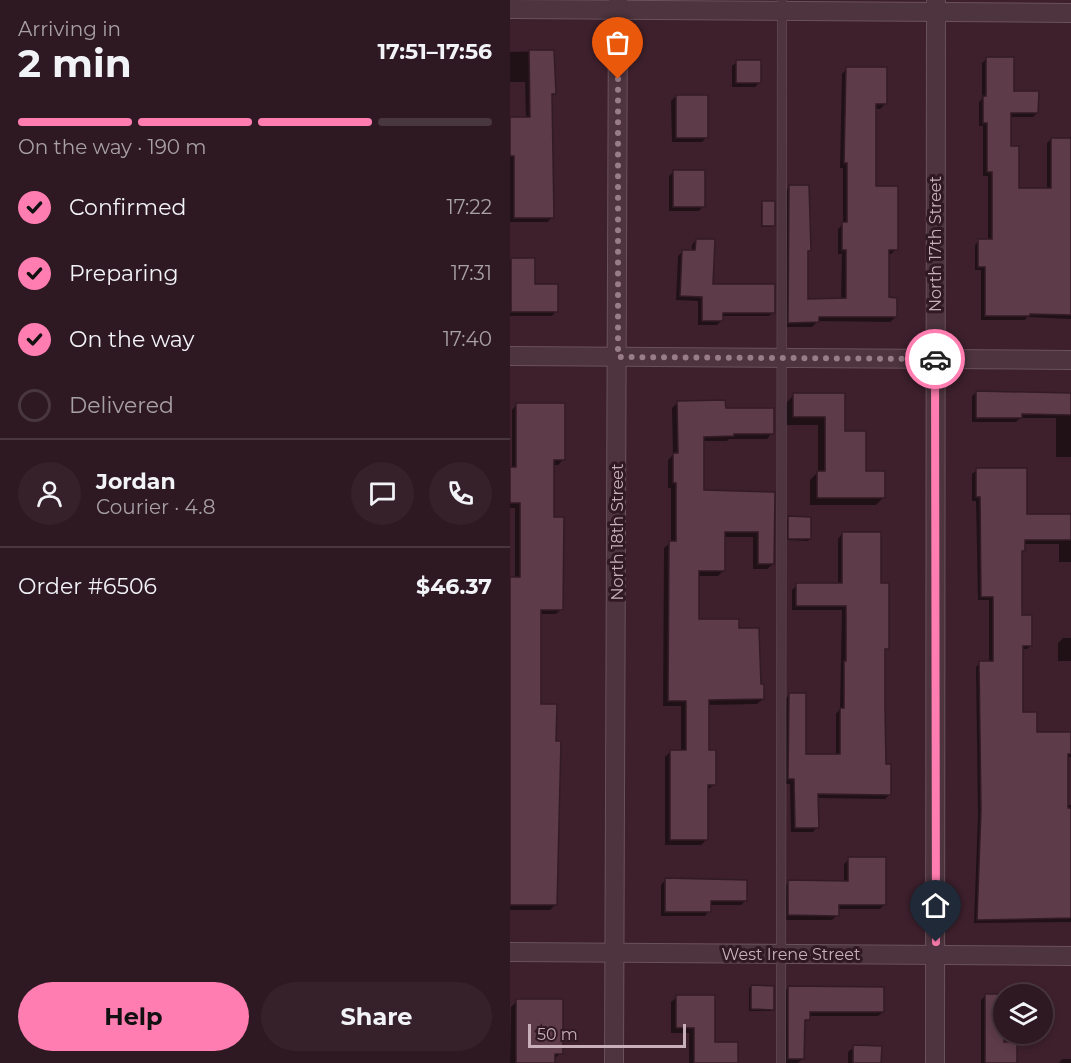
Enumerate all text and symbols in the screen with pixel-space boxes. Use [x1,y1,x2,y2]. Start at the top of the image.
text: Arriving in [18,17,121,41]
pin [592,17,643,79]
icon: bag [601,26,634,59]
text: 17:51–17:56 [377,38,492,65]
text: 2 min [18,39,132,87]
text: On the way · 190 m [18,135,207,159]
street label: North 17th Street [926,175,945,312]
icon: check [18,191,51,224]
text: Confirmed [69,194,186,221]
text: 17:22 [446,195,492,219]
icon: check [18,257,51,290]
text: Preparing [69,260,178,287]
text: 17:31 [451,261,492,285]
icon: check [18,323,51,356]
text: On the way [69,326,194,353]
text: 17:40 [443,327,492,351]
courier [905,329,965,389]
icon: car [919,343,952,376]
text: Delivered [69,392,174,419]
button: person [18,462,81,525]
button: chat [351,462,414,525]
button: phone [429,462,492,525]
street label: North 18th Street [608,463,627,601]
text: Jordan [96,468,176,495]
text: Courier · 4.8 [96,495,215,519]
text: Order #6506 [18,573,157,600]
text: $46.37 [416,573,492,600]
pin [910,880,961,942]
icon: home [919,889,952,922]
street label: West Irene Street [722,945,861,964]
button: Help [18,982,249,1051]
button: Share [261,982,492,1051]
map controls [993,984,1053,1044]
button: layers [993,984,1053,1044]
scale bar [528,1021,686,1048]
text: 50 m [537,1025,578,1044]

